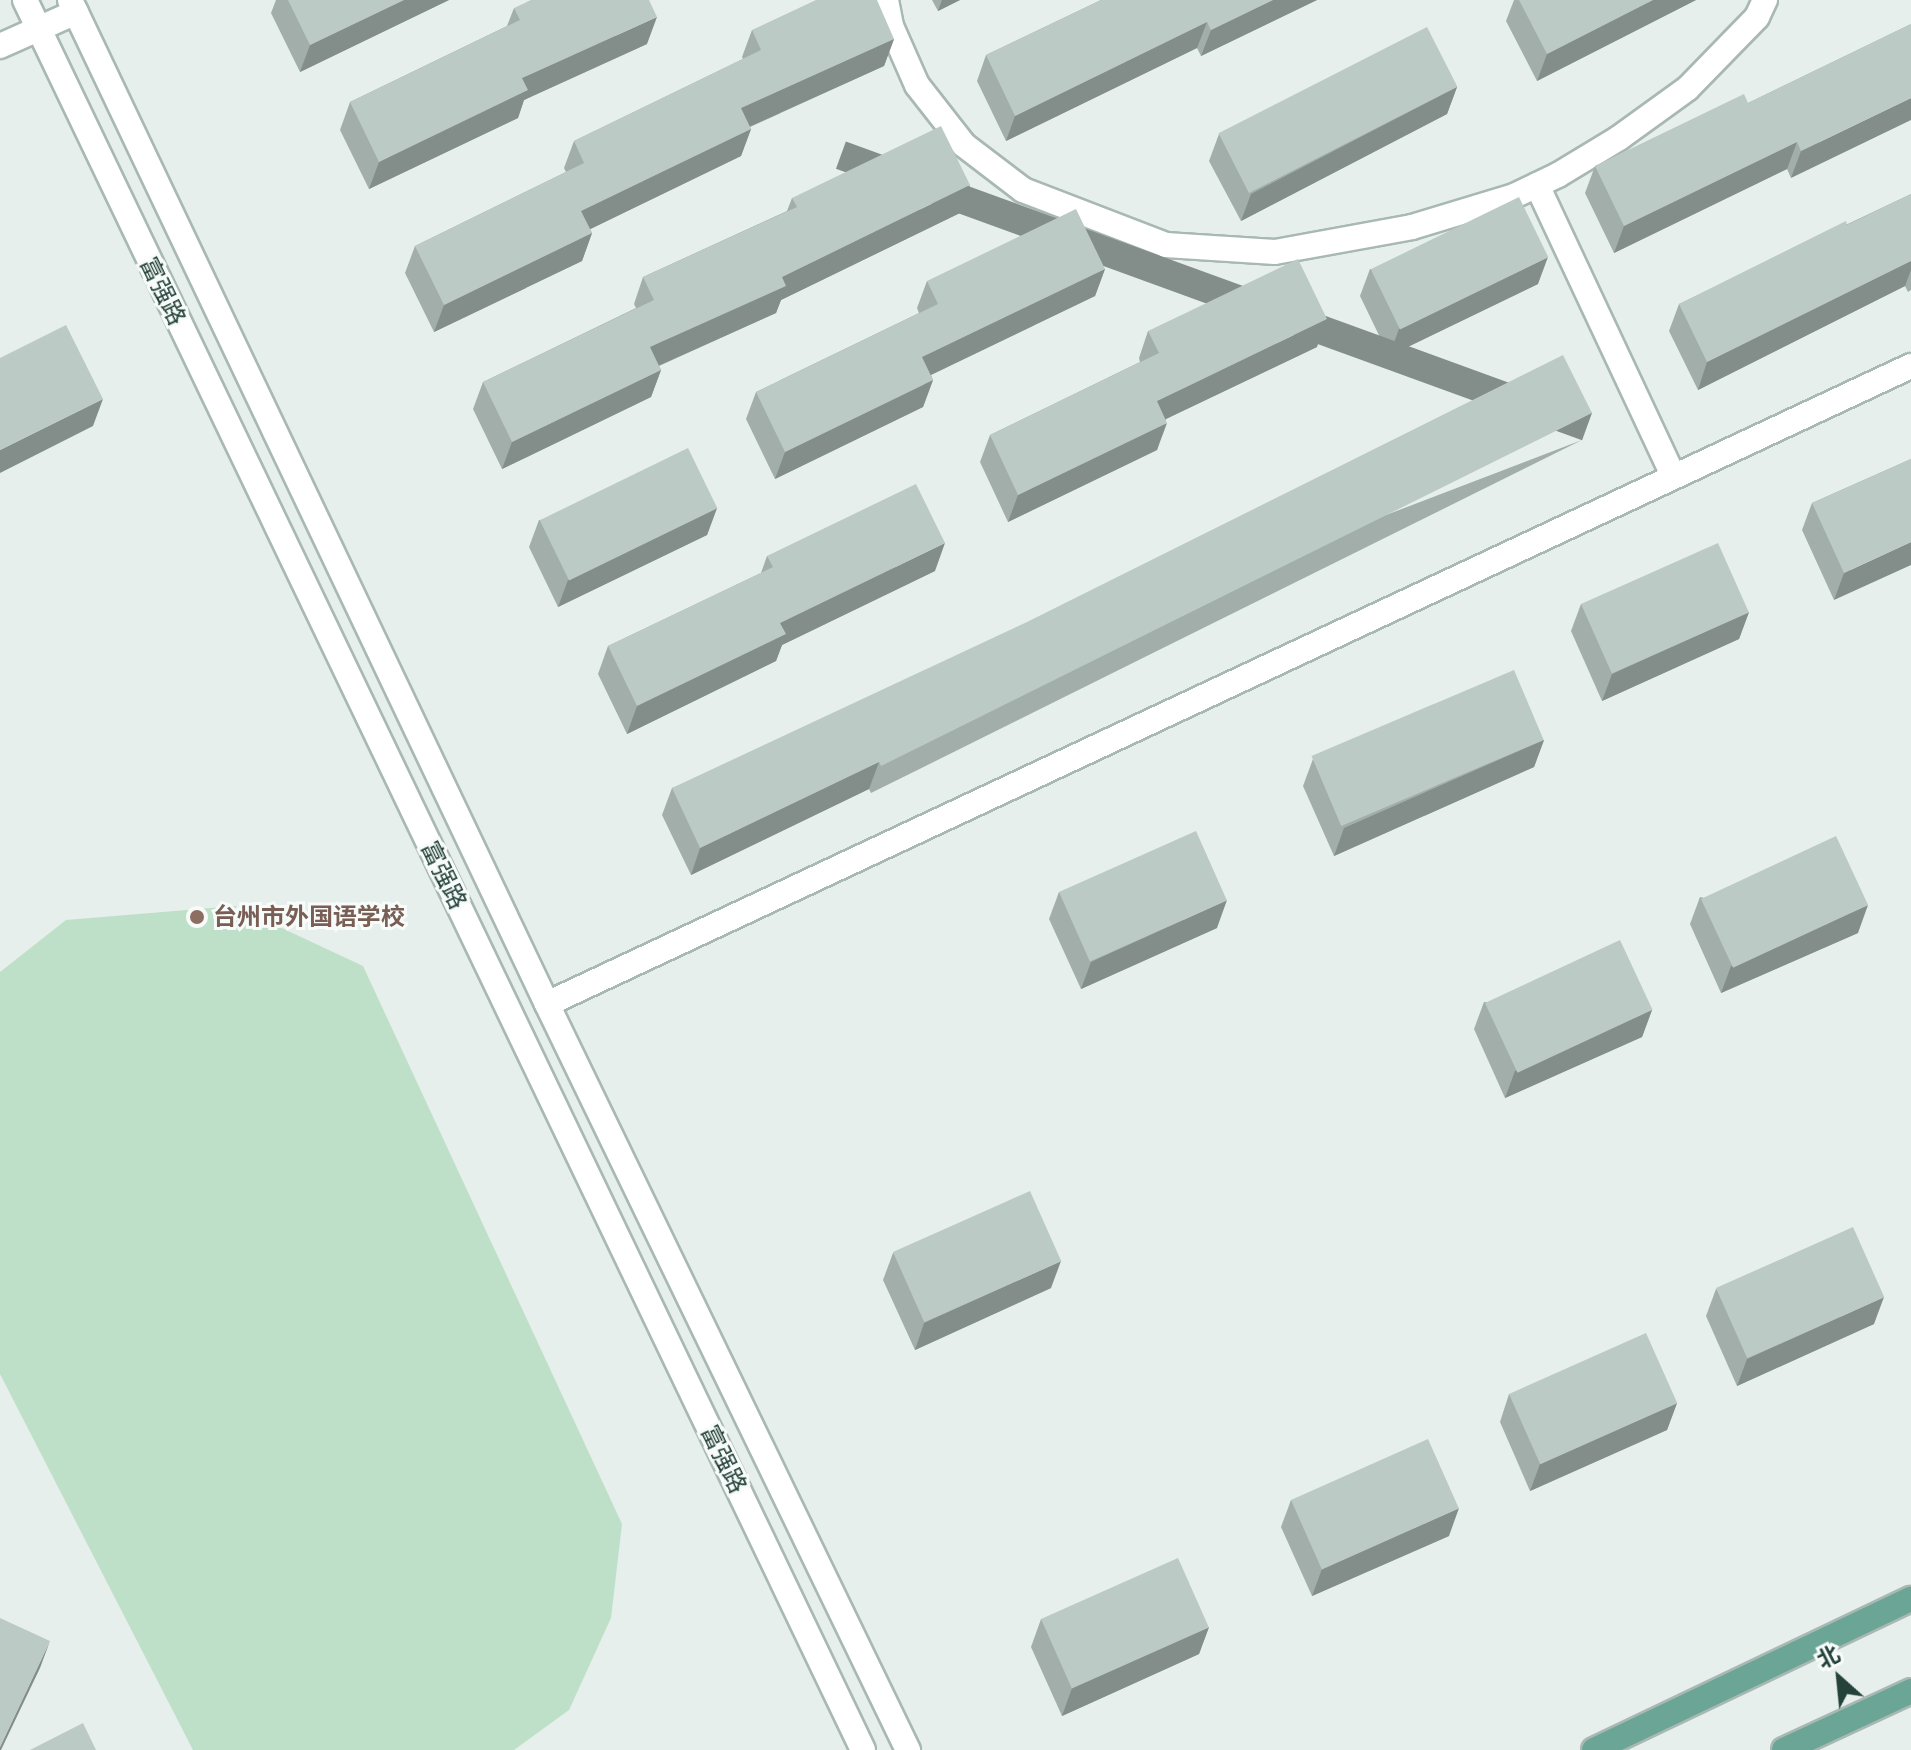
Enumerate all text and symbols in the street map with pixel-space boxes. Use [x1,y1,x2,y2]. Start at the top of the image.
street label: 富强路 [134,252,192,330]
street label: 富强路 [415,836,473,914]
place label: 台州市外国语学校 [213,903,405,931]
marker: 台州市外国语学校 [188,908,206,926]
street label: 富强路 [695,1420,753,1498]
north arrow [1799,1638,1879,1718]
text: 北 [1812,1640,1844,1673]

